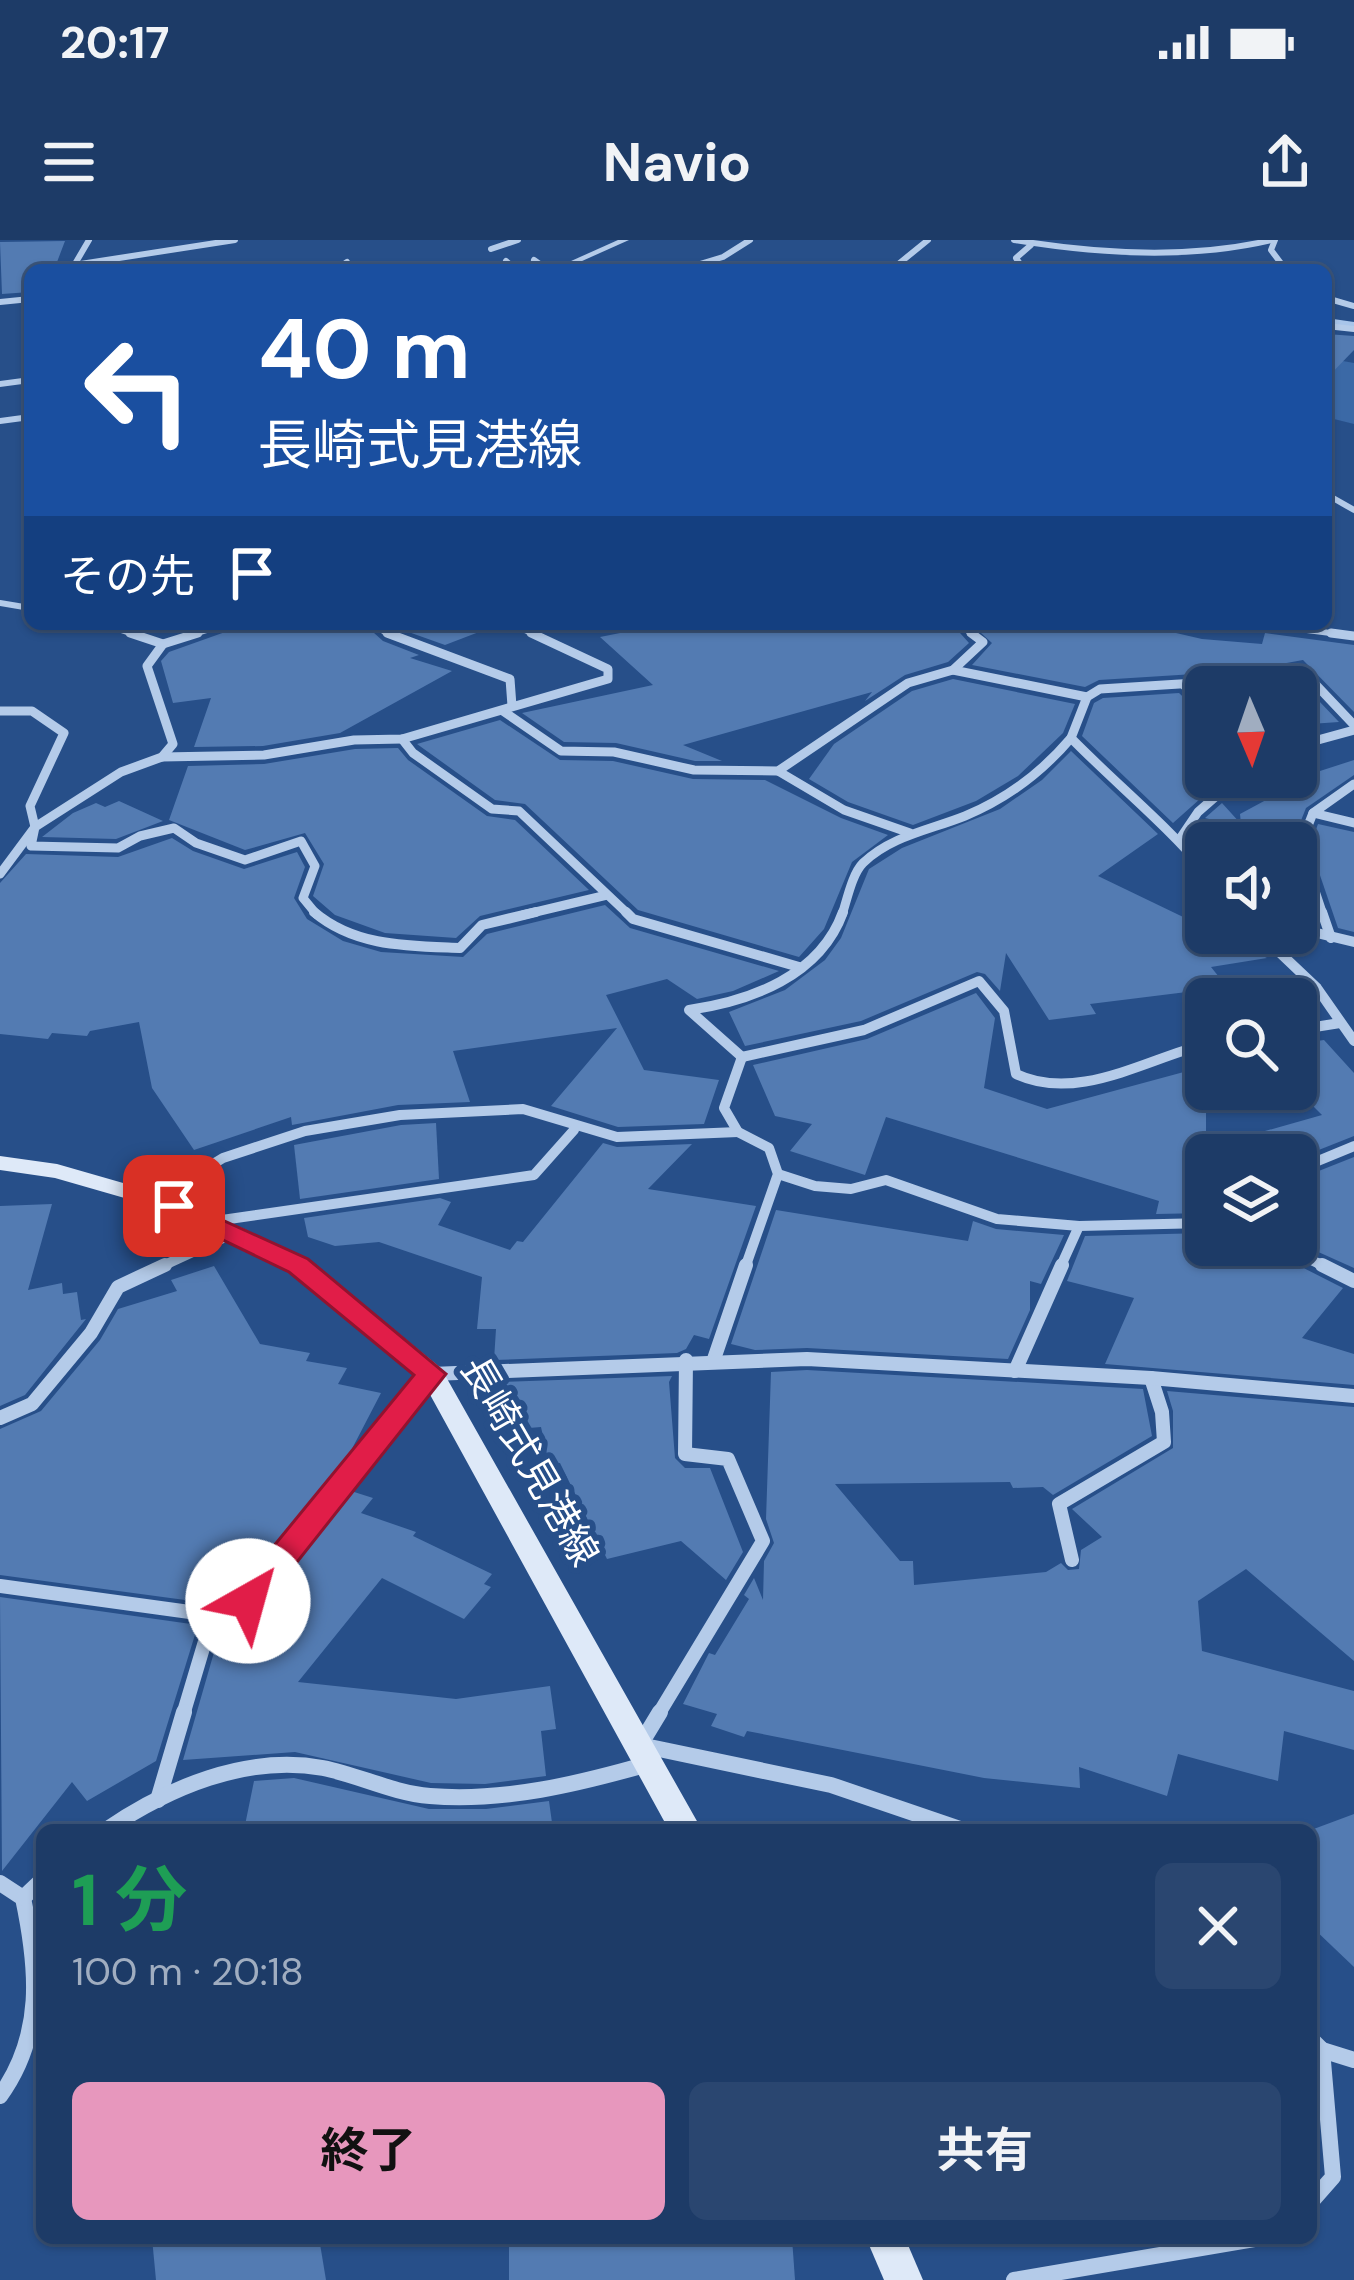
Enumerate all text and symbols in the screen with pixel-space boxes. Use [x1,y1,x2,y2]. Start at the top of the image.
text: 20:17 [60,13,169,72]
text: Navio [603,127,751,198]
icon: menu [36,129,102,195]
icon: share [1252,129,1318,195]
text: 40 m [258,295,471,404]
icon: left [60,312,216,468]
text: 長崎式見港線 [258,410,582,481]
icon: arrive [219,540,285,606]
text: その先 [60,547,195,606]
north arrow [1185,666,1317,798]
map controls [1185,666,1317,1266]
button: sound [1185,822,1317,954]
button: search [1185,978,1317,1110]
button: layers [1185,1134,1317,1266]
pin [123,1155,225,1257]
icon: arrive [141,1173,207,1239]
street label: 長崎式見港線 [449,1347,611,1575]
position arrow [185,1538,311,1664]
text: 1 分 [72,1854,187,1947]
button: close [1155,1863,1281,1989]
text: 100 m · 20:18 [72,1946,304,1997]
button: 終了 [72,2082,665,2220]
button: 共有 [689,2082,1281,2220]

